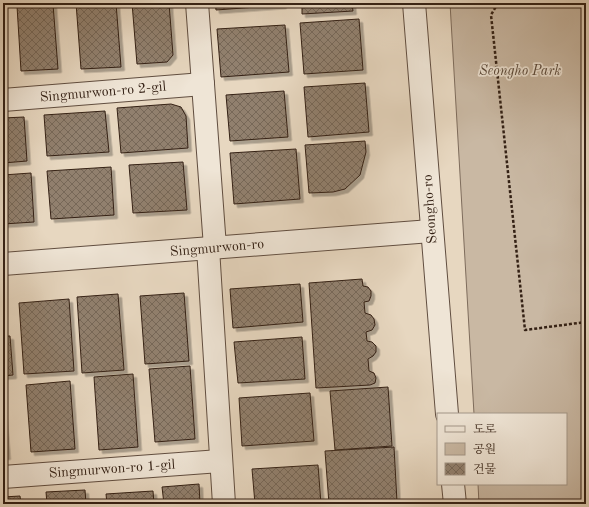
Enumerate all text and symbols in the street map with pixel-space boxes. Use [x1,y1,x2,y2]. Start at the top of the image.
park label: Seongho Park [479,64,561,79]
street label: Singmurwon-ro 2-gil [39,79,167,104]
street label: Seongho-ro [421,174,439,244]
street label: Singmurwon-ro [169,237,265,259]
legend [437,413,567,485]
text: 도로 [473,423,497,436]
text: 공원 [473,443,496,456]
street label: Singmurwon-ro 1-gil [48,458,176,480]
text: 건물 [473,463,497,476]

